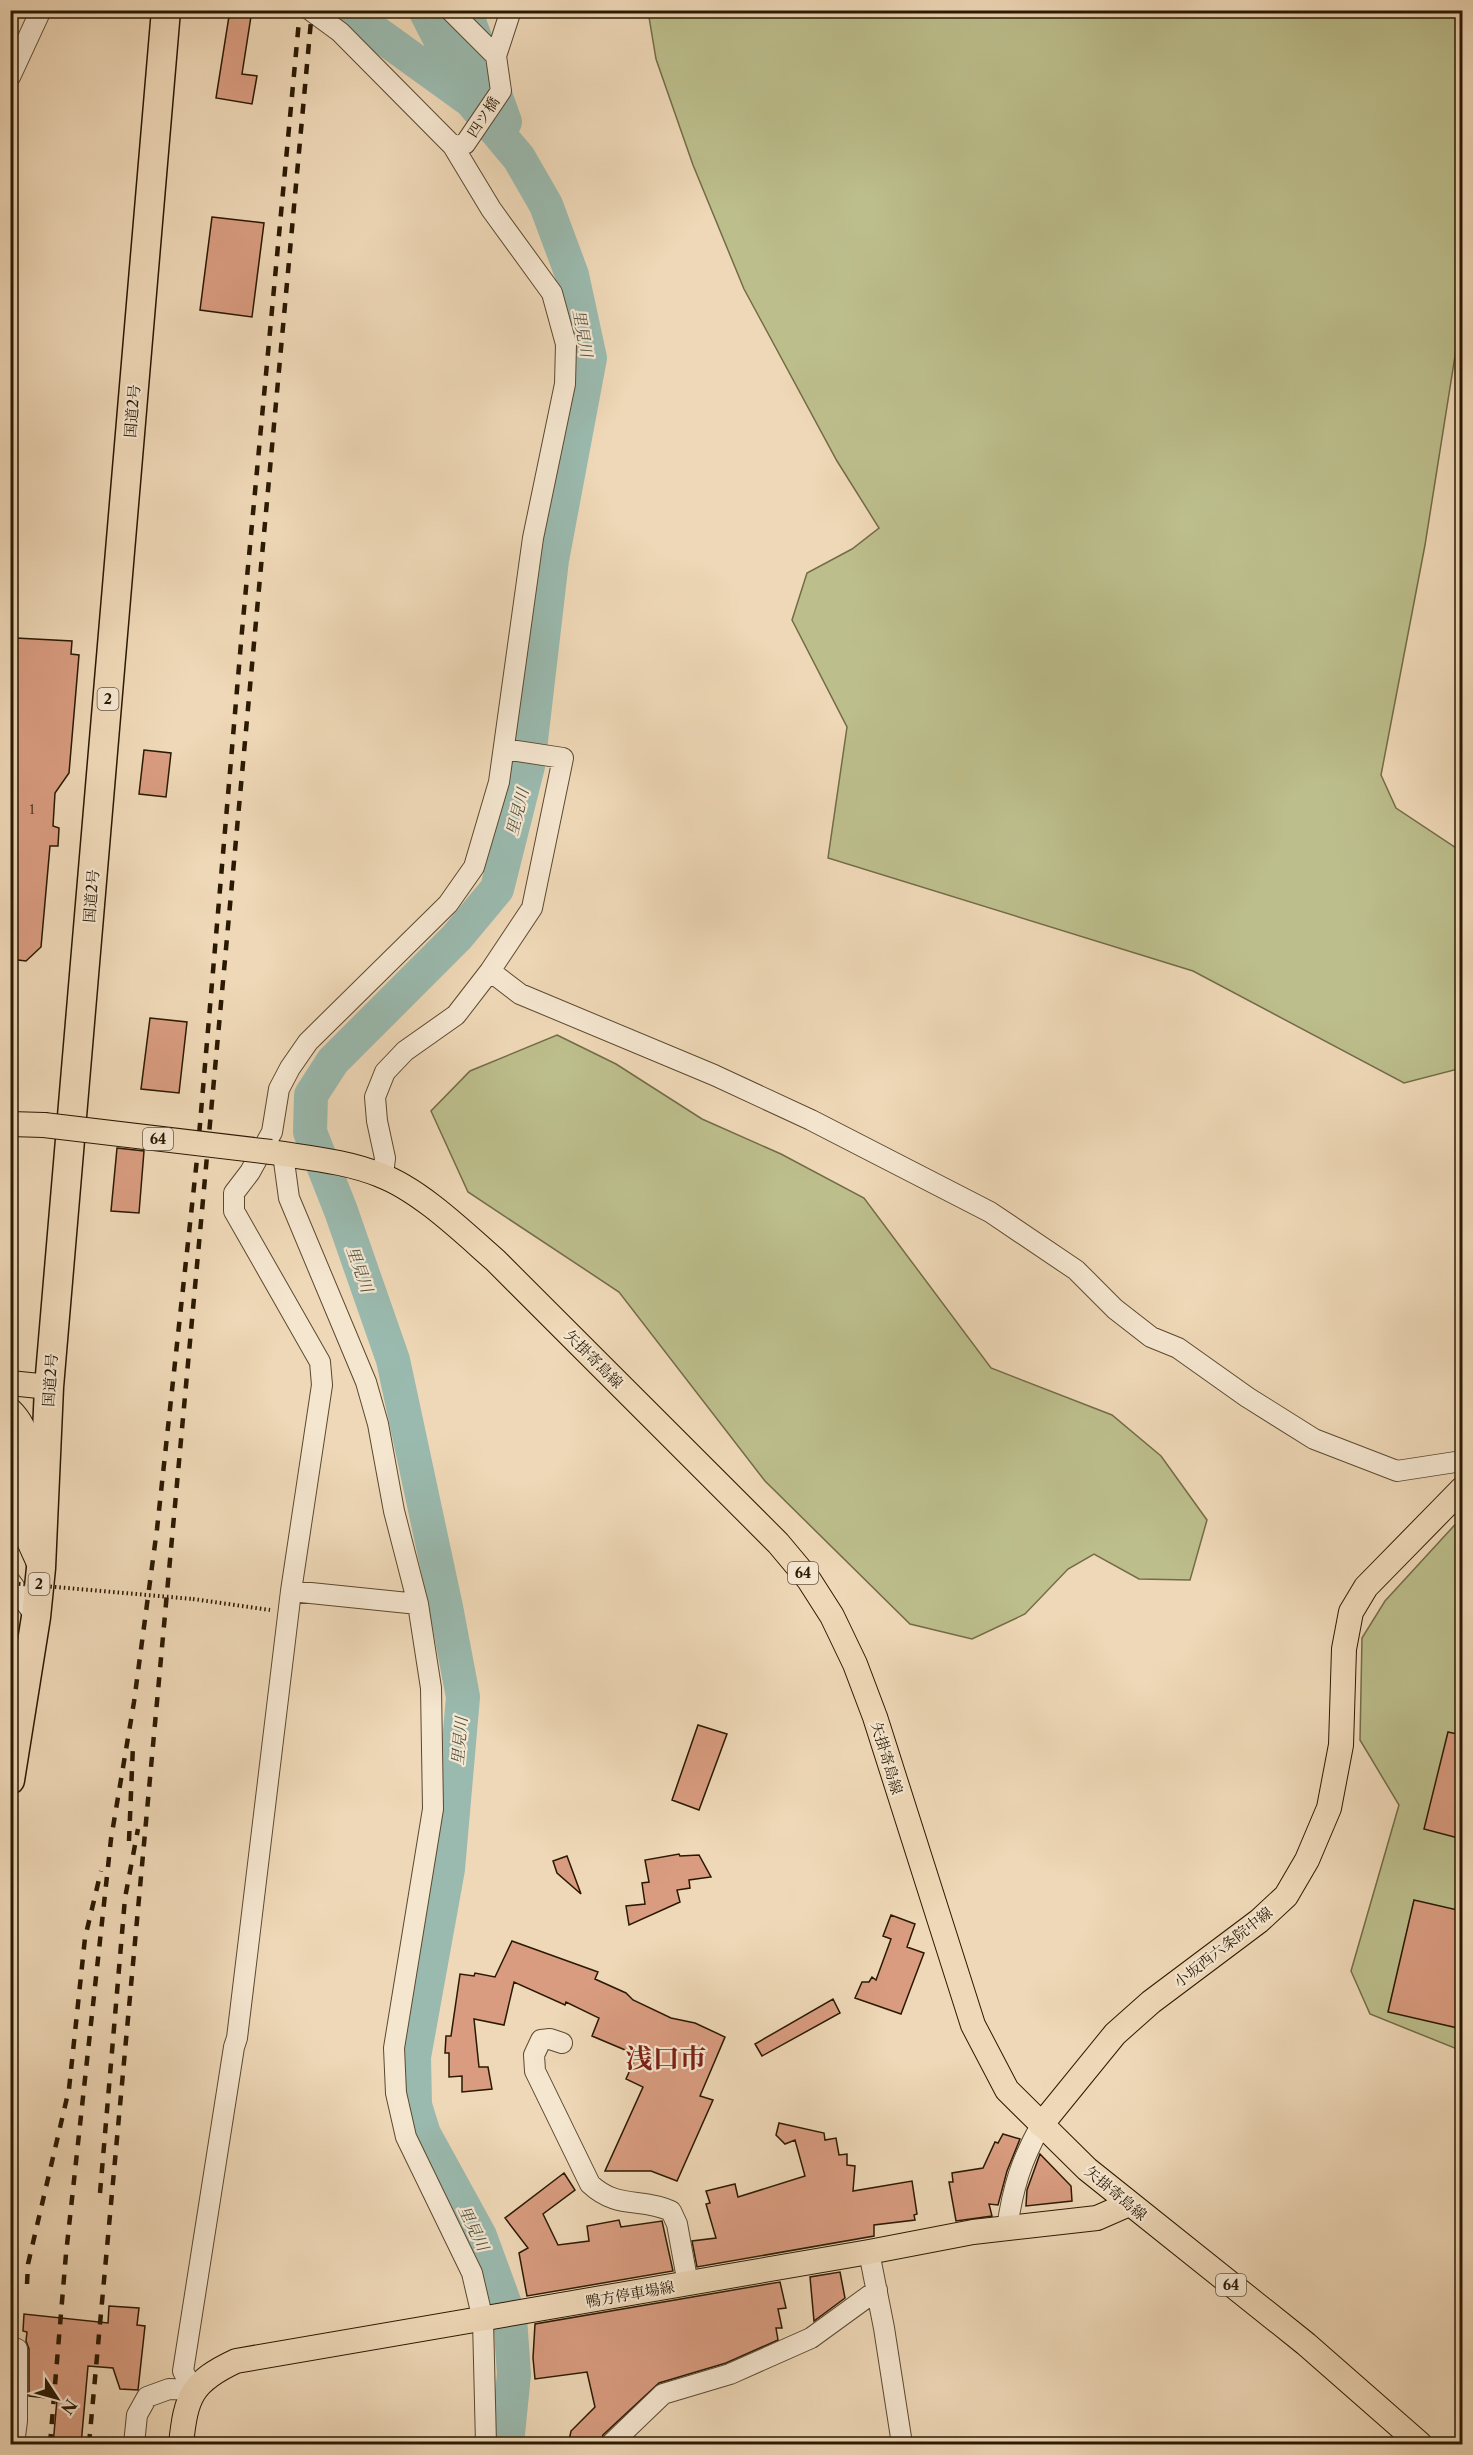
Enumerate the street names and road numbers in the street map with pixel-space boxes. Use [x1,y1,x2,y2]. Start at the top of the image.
street label: 四ツ橋 [463,93,503,141]
street label: 国道2号 [120,383,144,439]
road number: 2 [98,688,118,710]
street label: 国道2号 [79,868,103,924]
road number: 64 [143,1128,173,1150]
street label: 矢掛寄島線 [561,1326,627,1392]
street label: 国道2号 [39,1353,61,1407]
road number: 64 [788,1562,818,1584]
road number: 2 [28,1573,50,1595]
street label: 矢掛寄島線 [867,1719,907,1797]
street label: 小坂西六条院中線 [1170,1903,1276,1991]
street label: 矢掛寄島線 [1081,2162,1151,2224]
road number: 64 [1216,2274,1246,2296]
street label: 鴨方停車場線 [584,2277,676,2311]

